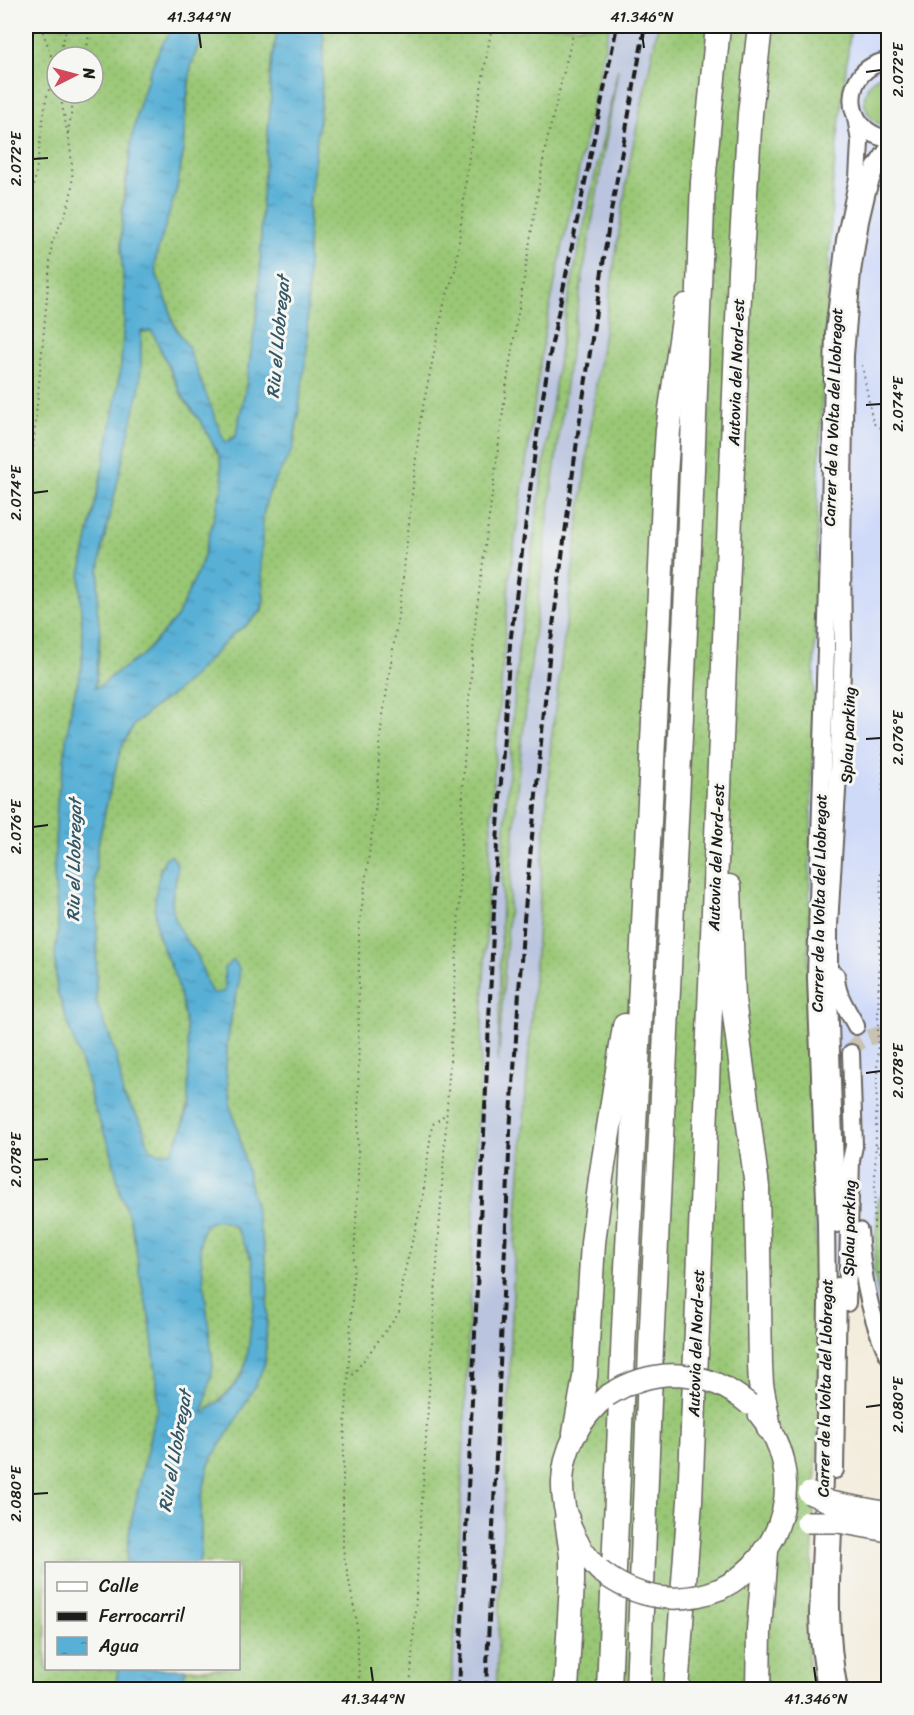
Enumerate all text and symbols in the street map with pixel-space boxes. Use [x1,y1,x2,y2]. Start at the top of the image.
text: 41.344°N [167,4,232,30]
text: 41.346°N [610,4,674,30]
text: 2.072°E [885,41,911,97]
north arrow [45,45,105,105]
text: N [74,65,105,81]
text: 2.072°E [3,130,29,186]
water label: Riu el Llobregat [257,272,300,400]
street label: Autovia del Nord-est [719,298,753,447]
street label: Carrer de la Volta del Llobregat [815,307,851,527]
text: 2.074°E [885,375,911,432]
text: 2.074°E [3,464,29,521]
street label: Splau parking [832,686,864,784]
text: 2.076°E [885,709,911,765]
street label: Autovia del Nord-est [699,783,733,932]
street label: Carrer de la Volta del Llobregat [803,793,835,1013]
water label: Riu el Llobregat [57,796,91,922]
text: 2.076°E [3,798,29,854]
text: 2.078°E [885,1042,911,1099]
text: 2.078°E [3,1131,29,1188]
street label: Splau parking [834,1179,864,1277]
street label: Autovia del Nord-est [679,1269,713,1418]
street label: Carrer de la Volta del Llobregat [809,1278,841,1498]
text: 2.080°E [885,1375,911,1433]
water label: Riu el Llobregat [149,1385,202,1514]
text: 2.080°E [3,1464,29,1522]
legend [45,1562,240,1670]
text: Calle [99,1570,139,1602]
text: Ferrocarril [99,1600,186,1632]
text: Agua [98,1630,140,1662]
text: 41.344°N [341,1686,406,1712]
text: 41.346°N [784,1686,848,1712]

